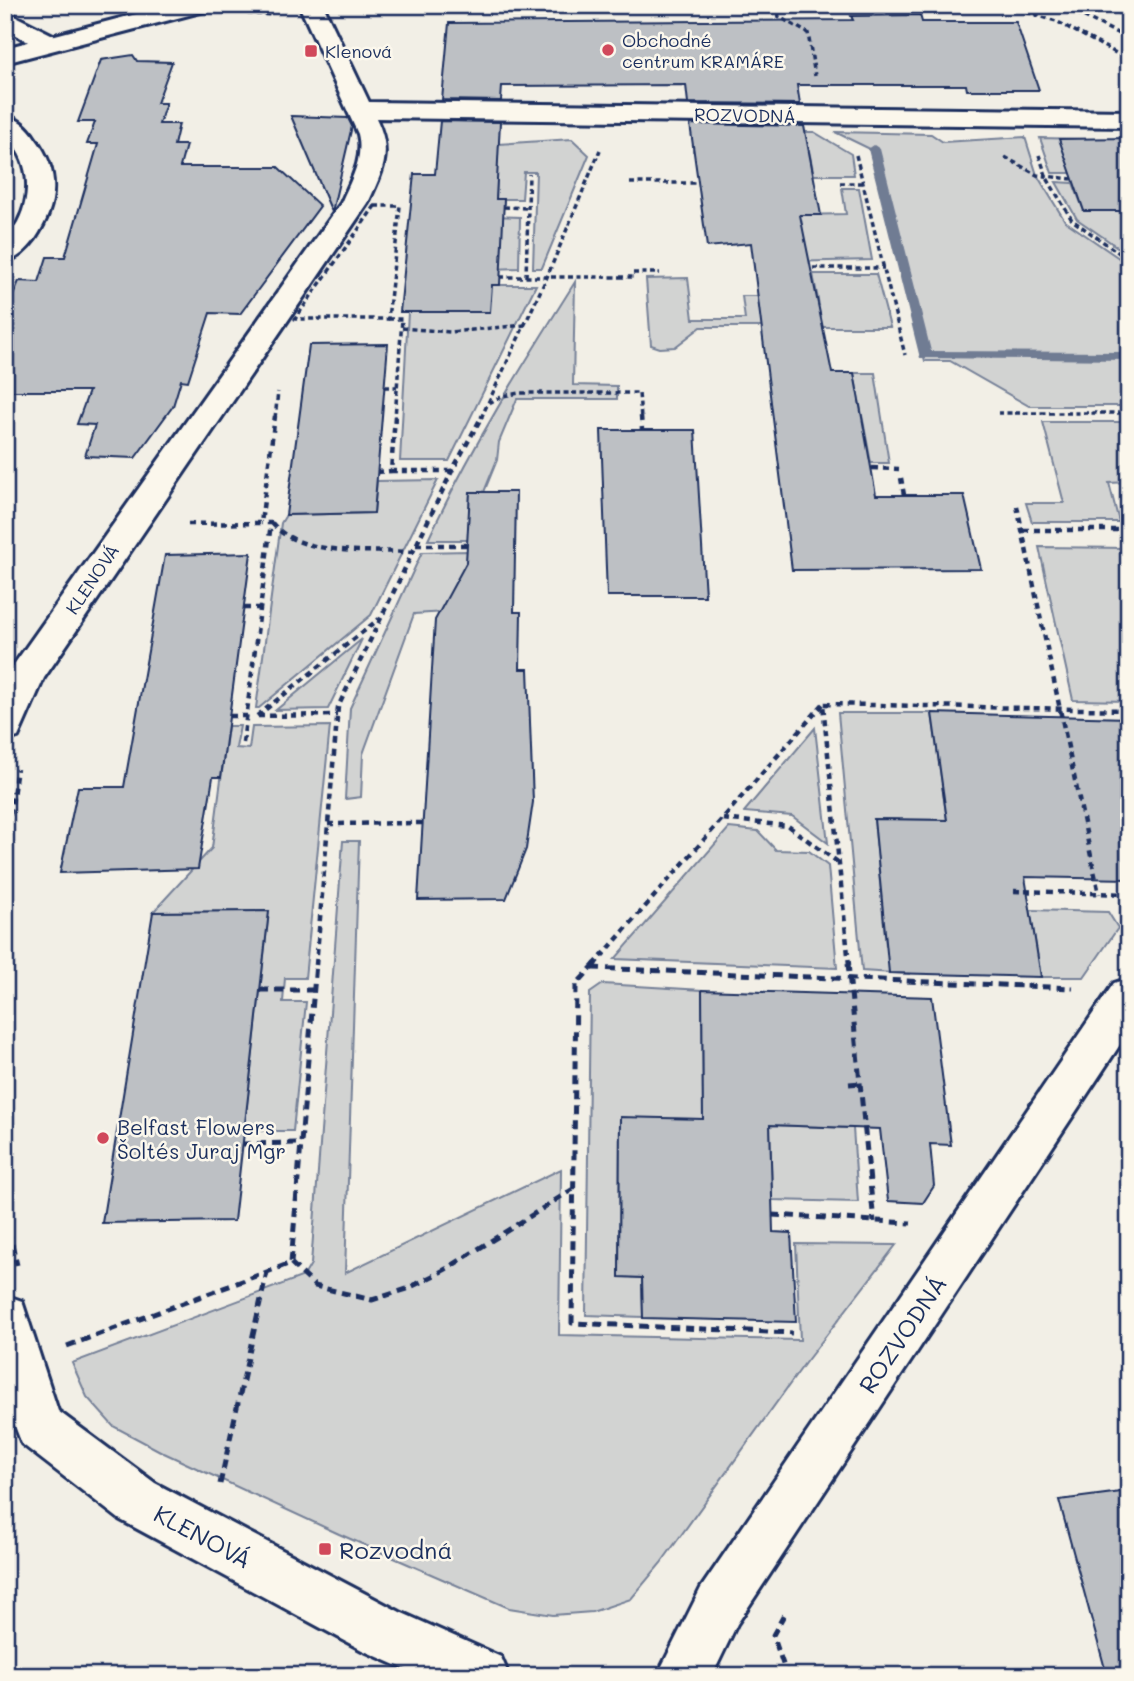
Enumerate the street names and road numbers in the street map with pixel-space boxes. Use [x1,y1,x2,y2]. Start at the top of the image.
street label: ROZVODNÁ [694,102,796,128]
street label: KLENOVÁ [60,539,124,619]
street label: ROZVODNÁ [851,1269,953,1399]
street label: KLENOVÁ [149,1497,257,1575]

